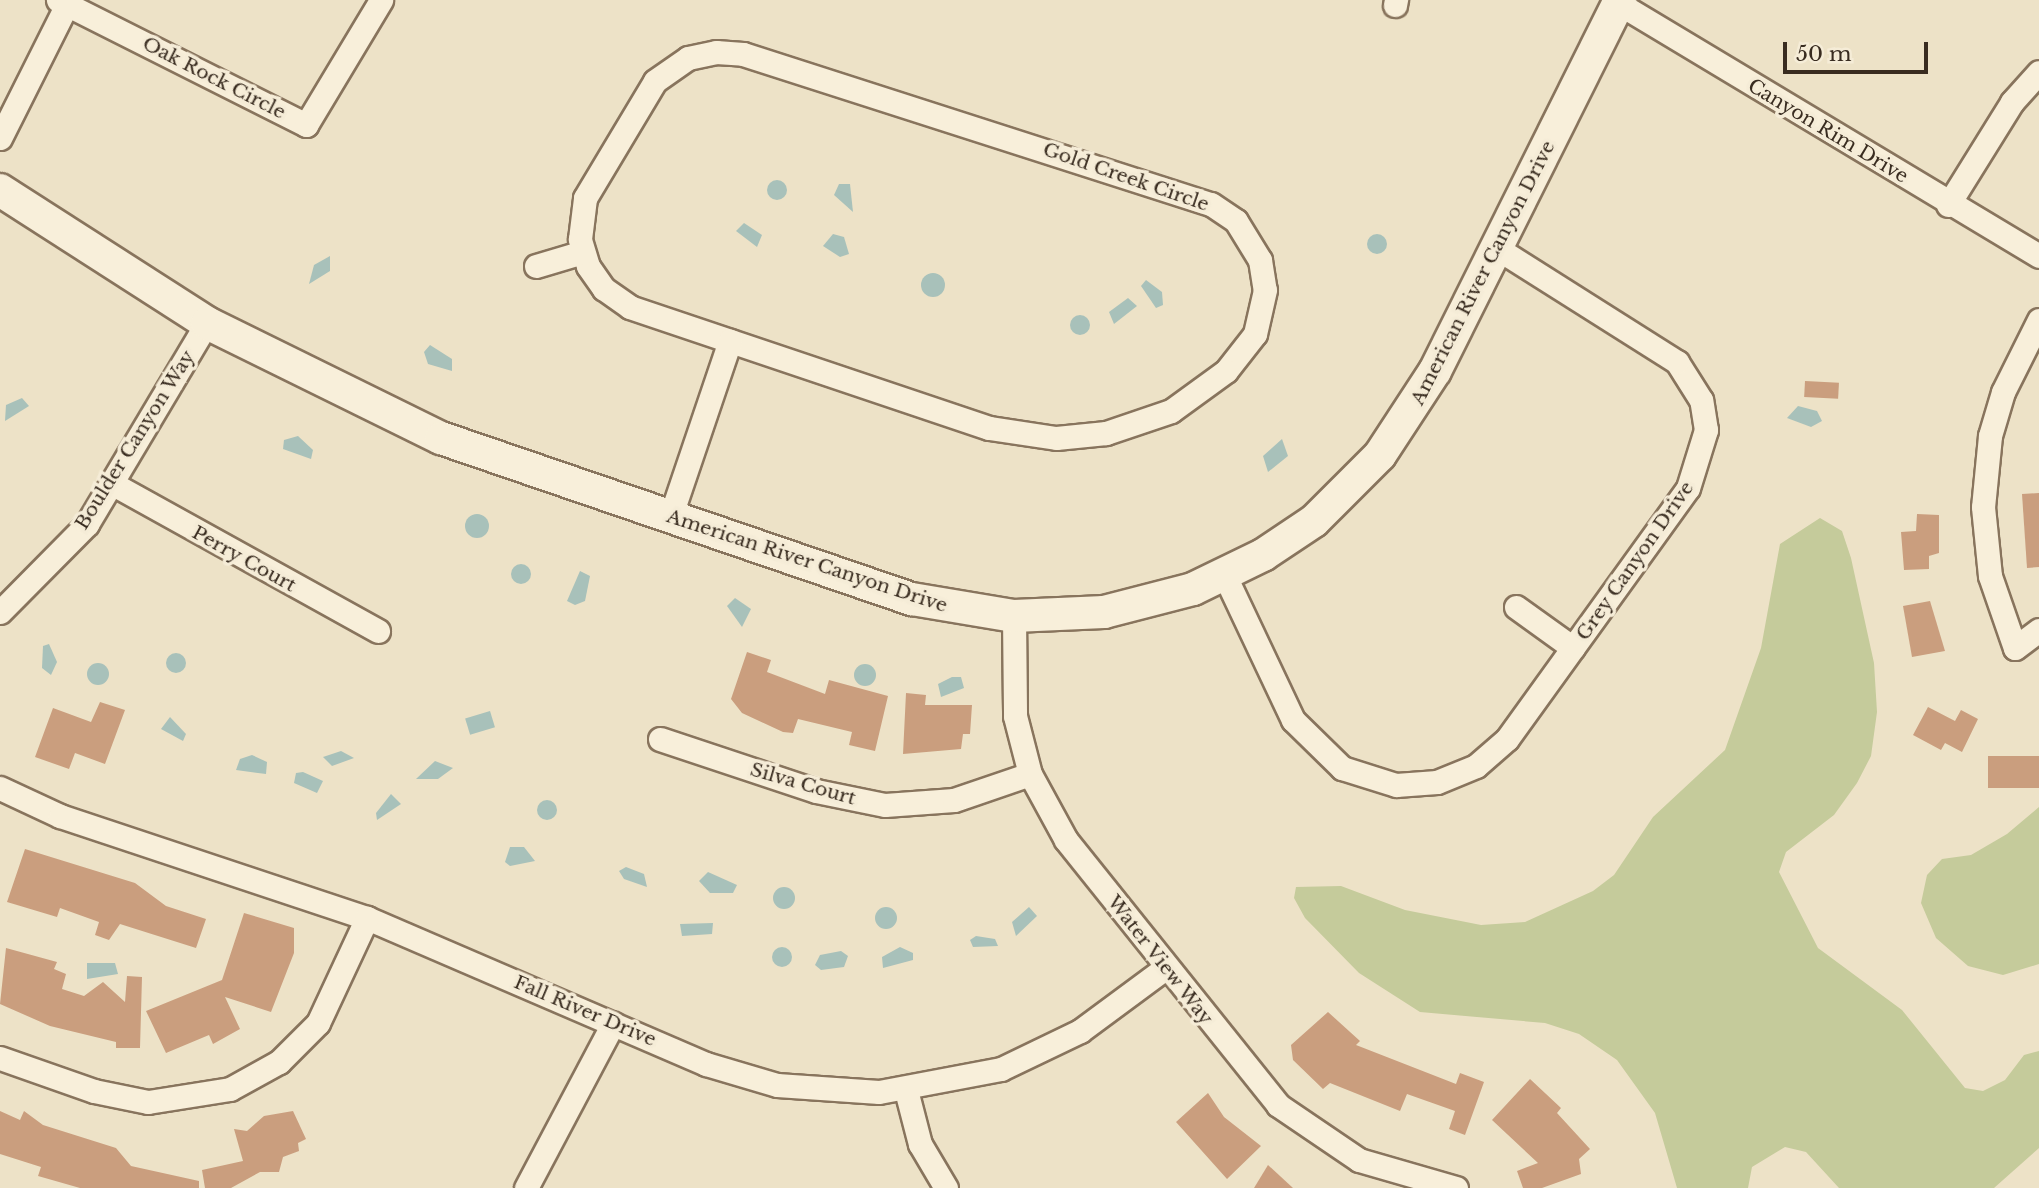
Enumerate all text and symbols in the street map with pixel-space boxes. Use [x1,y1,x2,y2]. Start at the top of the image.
scale bar [1787,28,1932,72]
street label: Oak Rock Circle [138,32,290,124]
text: 50 m [1796,41,1851,67]
street label: Canyon Rim Drive [1744,74,1912,188]
street label: American River Canyon Drive [1406,137,1560,409]
street label: Gold Creek Circle [1040,138,1212,216]
street label: Boulder Canyon Way [70,346,200,534]
street label: Grey Canyon Drive [1571,477,1699,645]
street label: American River Canyon Drive [664,505,950,617]
street label: Perry Court [188,521,300,597]
street label: Silva Court [748,758,858,810]
street label: Water View Way [1102,890,1218,1030]
street label: Fall River Drive [510,971,660,1051]

